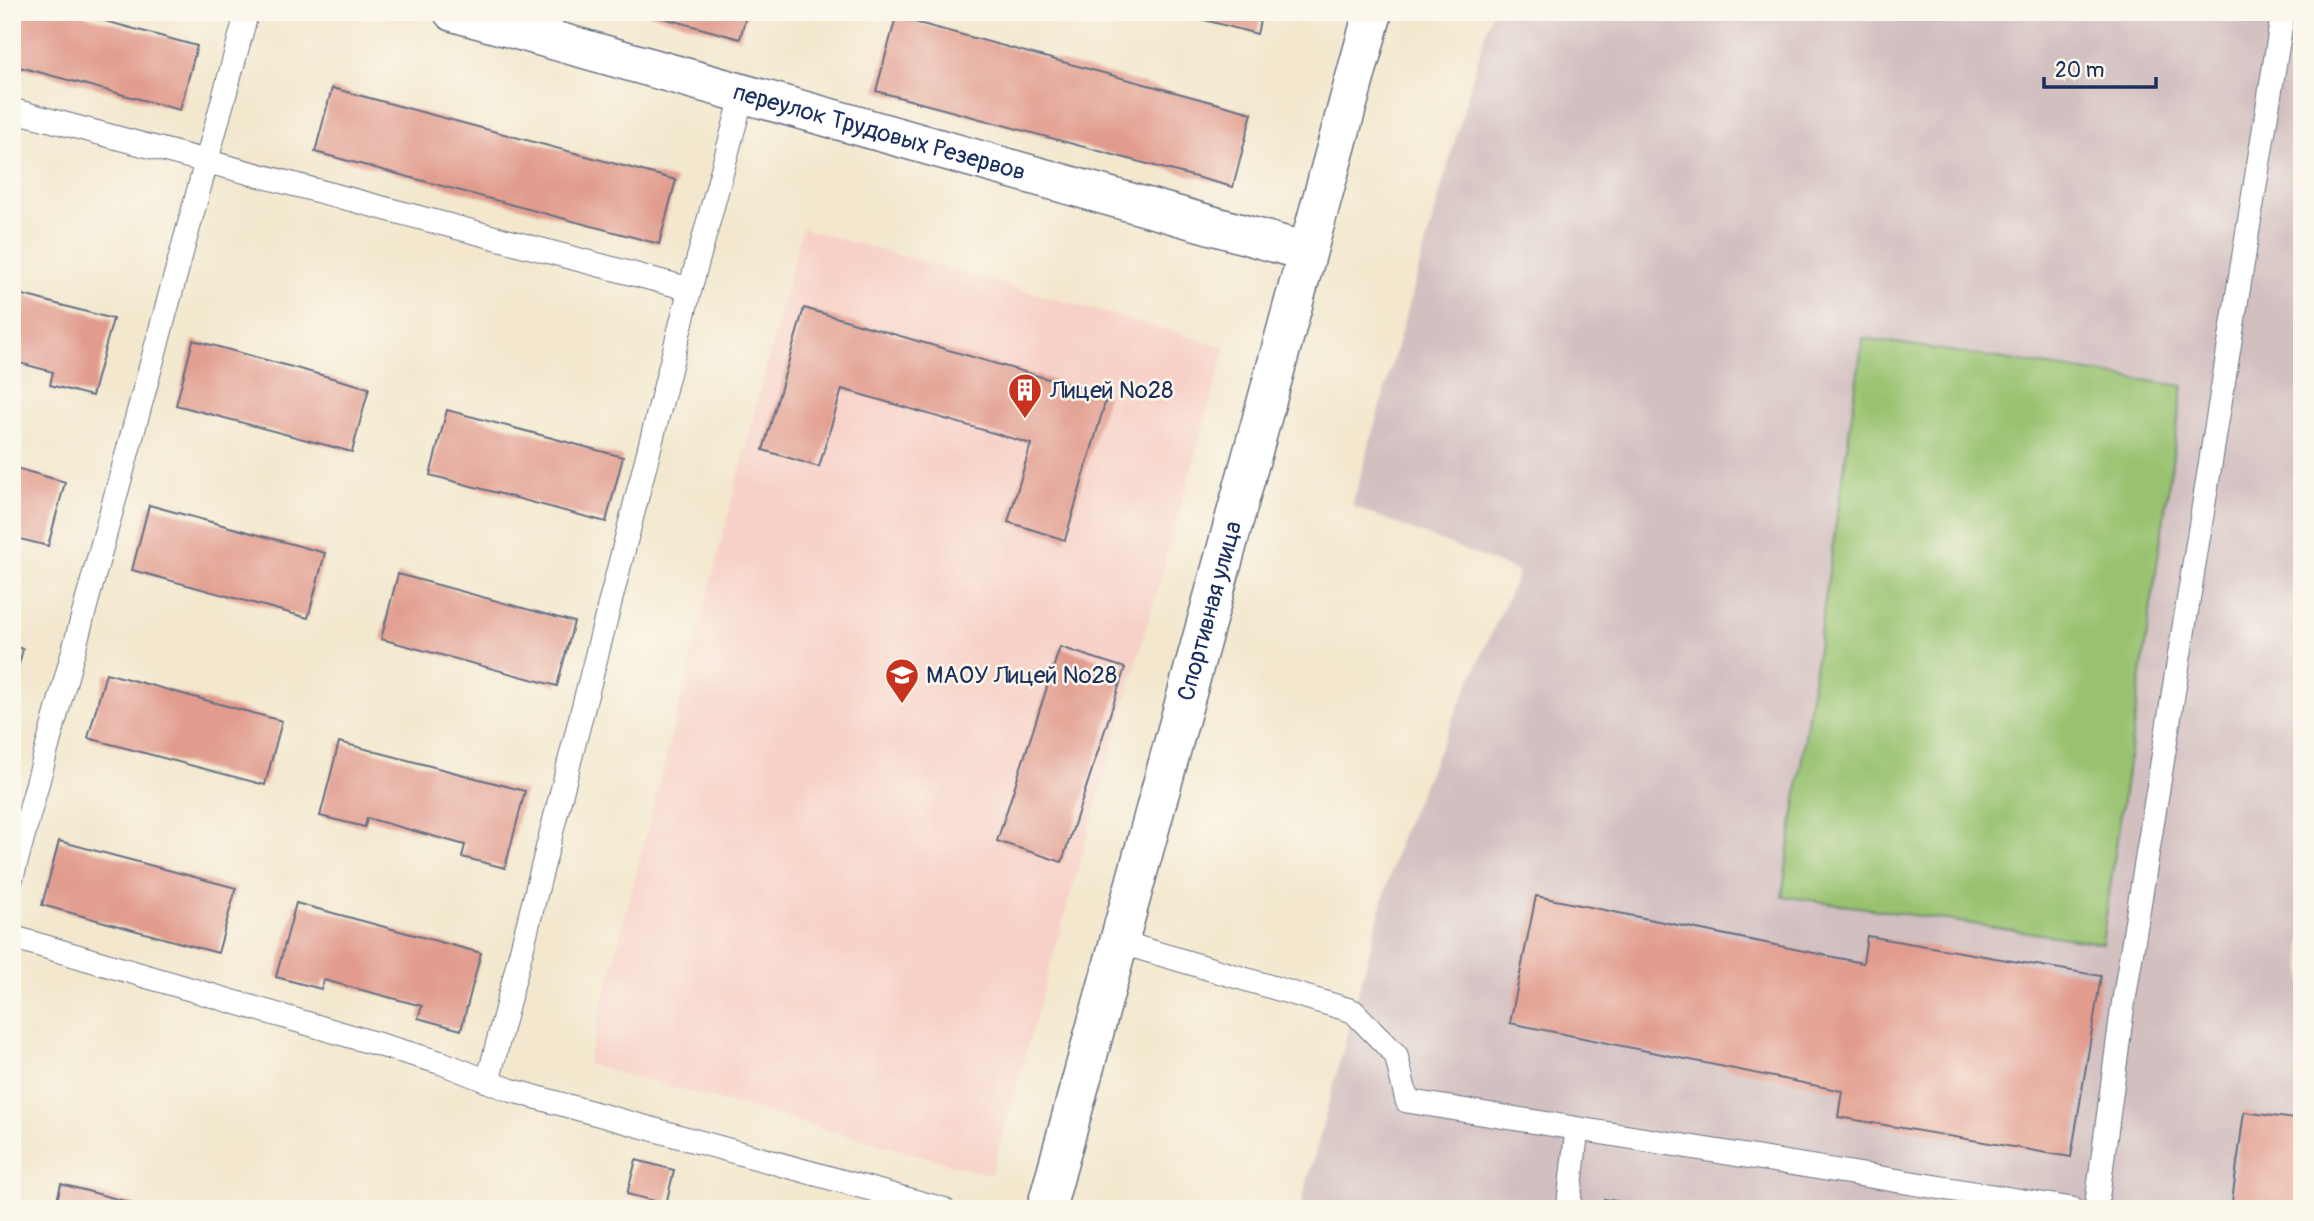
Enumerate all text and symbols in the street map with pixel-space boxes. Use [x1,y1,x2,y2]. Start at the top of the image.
scale bar [2044,46,2156,90]
text: 20 m [2055,57,2104,84]
street label: переулок Трудовых Резервов [730,77,1029,187]
building icon: Лицей №28 [1006,371,1044,420]
place label: Лицей №28 [1049,376,1173,405]
street label: Спортивная улица [1171,518,1248,704]
school or university icon: МАОУ Лицей №28 [883,656,921,705]
place label: МАОУ Лицей №28 [926,661,1117,690]

